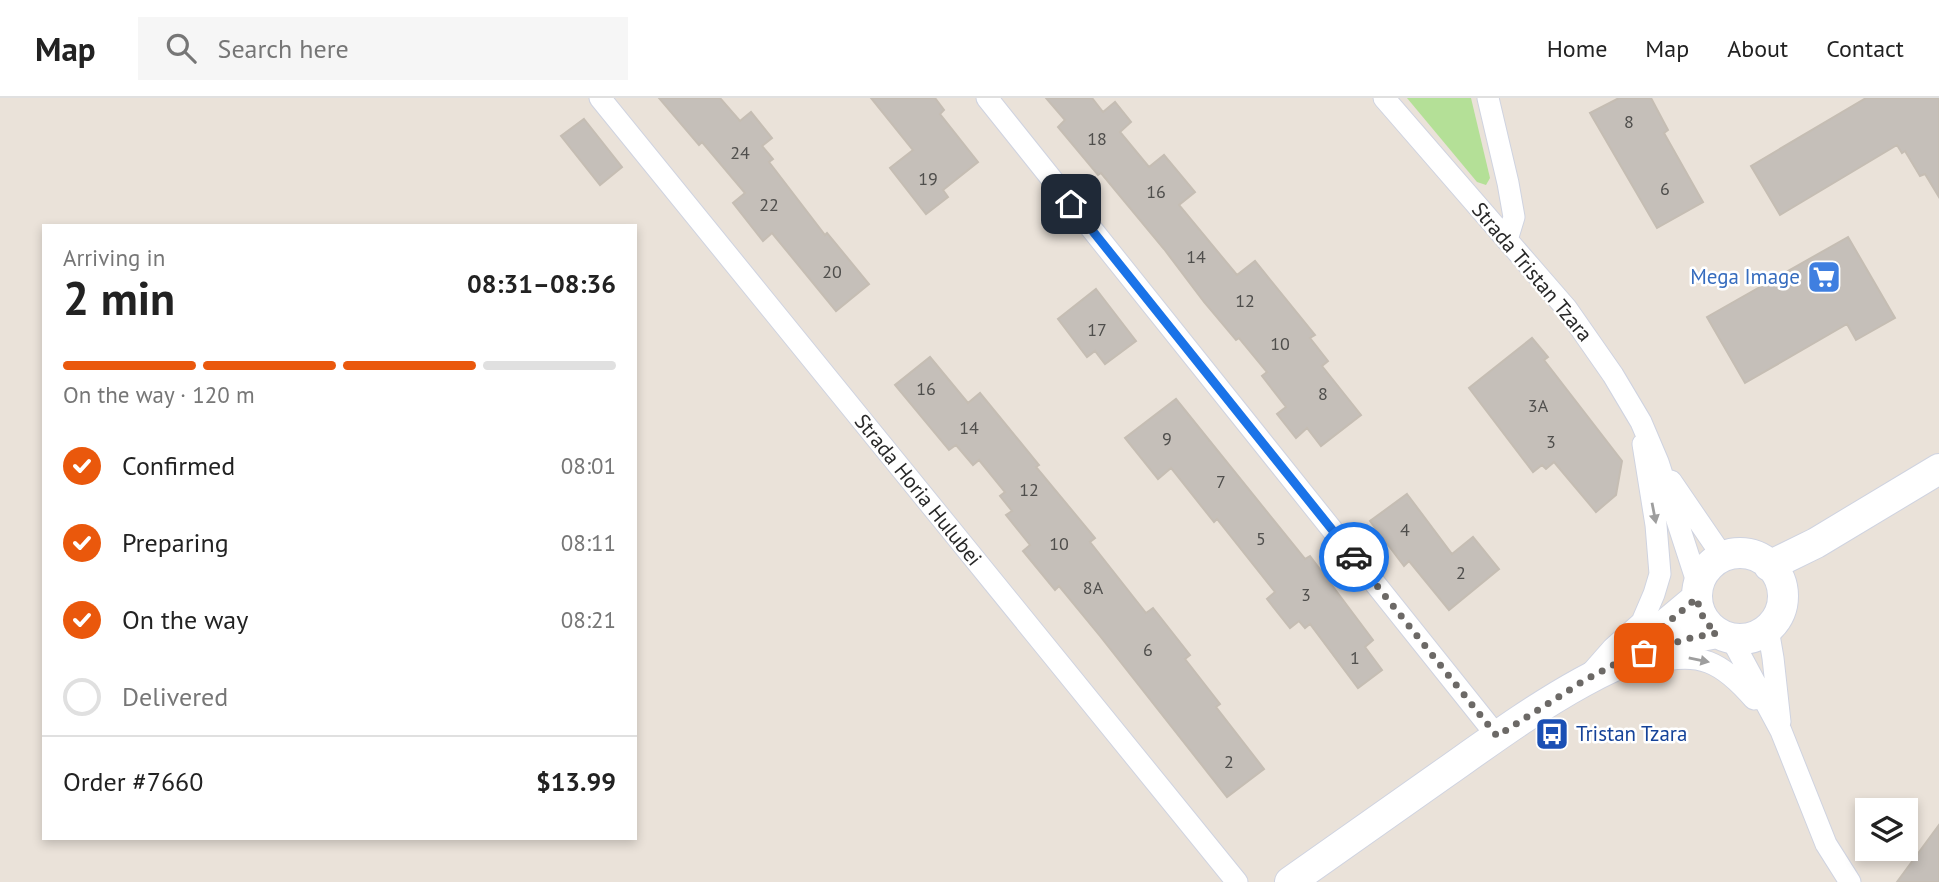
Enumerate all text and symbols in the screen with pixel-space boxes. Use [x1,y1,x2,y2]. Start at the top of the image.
search box [138,17,628,80]
text: Map [35,27,96,70]
icon: search [162,29,200,67]
text: Search here [218,32,349,65]
text: Home [1547,33,1607,64]
text: Map [1645,33,1689,64]
text: About [1727,33,1788,64]
text: Contact [1826,33,1904,64]
house number: 8 [1624,110,1634,133]
house number: 18 [1087,127,1107,150]
house number: 24 [730,141,750,164]
house number: 19 [918,167,938,190]
pin [1041,174,1101,234]
house number: 6 [1660,177,1670,200]
house number: 16 [1146,180,1166,203]
icon: home [1052,185,1090,223]
house number: 22 [759,193,779,216]
street label: Strada Tristan Tzara [1466,196,1599,347]
text: Arriving in [63,243,165,272]
house number: 14 [1186,245,1206,268]
supermarket icon: Mega Image [1805,258,1843,296]
house number: 20 [822,260,842,283]
place label: Mega Image [1690,263,1800,290]
text: 08:31–08:36 [467,267,616,300]
text: 2 min [63,268,175,328]
house number: 12 [1235,289,1255,312]
house number: 17 [1087,318,1107,341]
house number: 10 [1270,332,1290,355]
house number: 16 [916,377,936,400]
text: On the way · 120 m [63,380,255,409]
house number: 8 [1318,382,1328,405]
house number: 3A [1528,394,1549,417]
street label: Strada Horia Hulubei [849,408,988,571]
house number: 14 [959,416,979,439]
house number: 9 [1162,427,1172,450]
house number: 3 [1546,430,1556,453]
icon: check [63,447,101,485]
text: Confirmed [122,449,235,482]
text: 08:01 [561,451,616,480]
house number: 7 [1216,470,1226,493]
house number: 12 [1019,478,1039,501]
one-way arrow [1648,502,1659,524]
house number: 4 [1400,518,1410,541]
courier [1319,522,1389,592]
icon: check [63,524,101,562]
text: Preparing [122,526,229,559]
house number: 5 [1256,527,1266,550]
text: 08:11 [561,528,616,557]
house number: 10 [1049,532,1069,555]
icon: car [1335,538,1373,576]
house number: 2 [1456,561,1466,584]
house number: 8A [1083,576,1104,599]
house number: 3 [1301,583,1311,606]
icon: check [63,601,101,639]
text: On the way [122,603,248,636]
text: 08:21 [561,605,616,634]
pin [1614,623,1674,683]
icon: bag [1625,634,1663,672]
house number: 6 [1143,638,1153,661]
house number: 1 [1350,646,1360,669]
one-way arrow [1688,655,1710,666]
text: Delivered [122,680,228,713]
bus stop icon: Tristan Tzara [1533,715,1571,753]
place label: Tristan Tzara [1576,720,1687,747]
house number: 2 [1224,750,1234,773]
text: Order #7660 [63,765,203,798]
text: $13.99 [536,765,616,798]
map controls [1855,798,1918,861]
button: layers [1855,798,1918,861]

